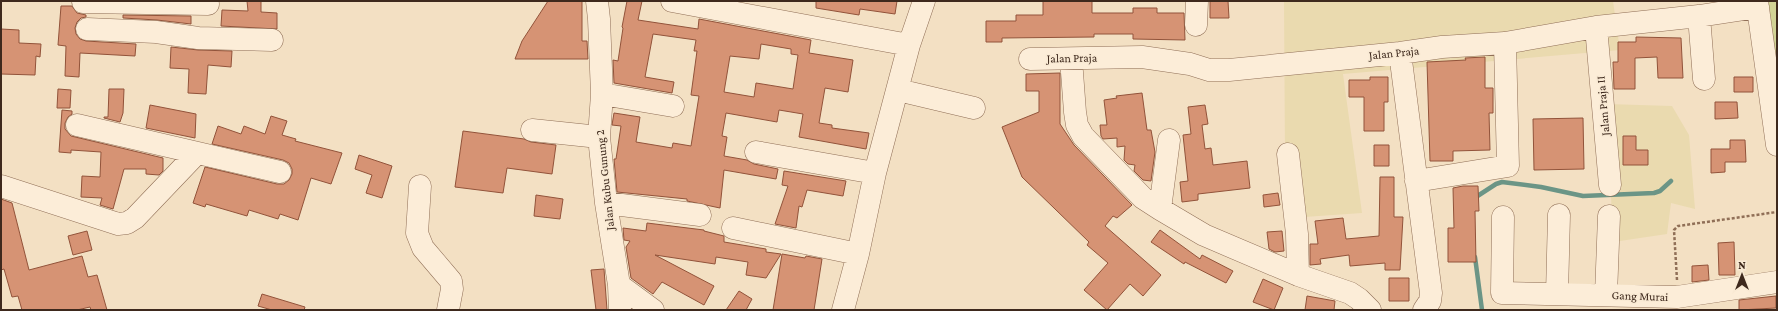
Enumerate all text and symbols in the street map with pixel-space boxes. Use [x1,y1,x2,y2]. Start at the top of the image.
street label: Jalan Praja [1367,43,1420,63]
street label: Jalan Praja [1046,51,1098,65]
street label: Jalan Praja II [1593,75,1613,138]
street label: Jalan Kubu Gunung 2 [593,129,617,232]
north arrow [1722,255,1762,295]
text: N [1738,259,1746,271]
street label: Gang Murai [1611,288,1669,304]

